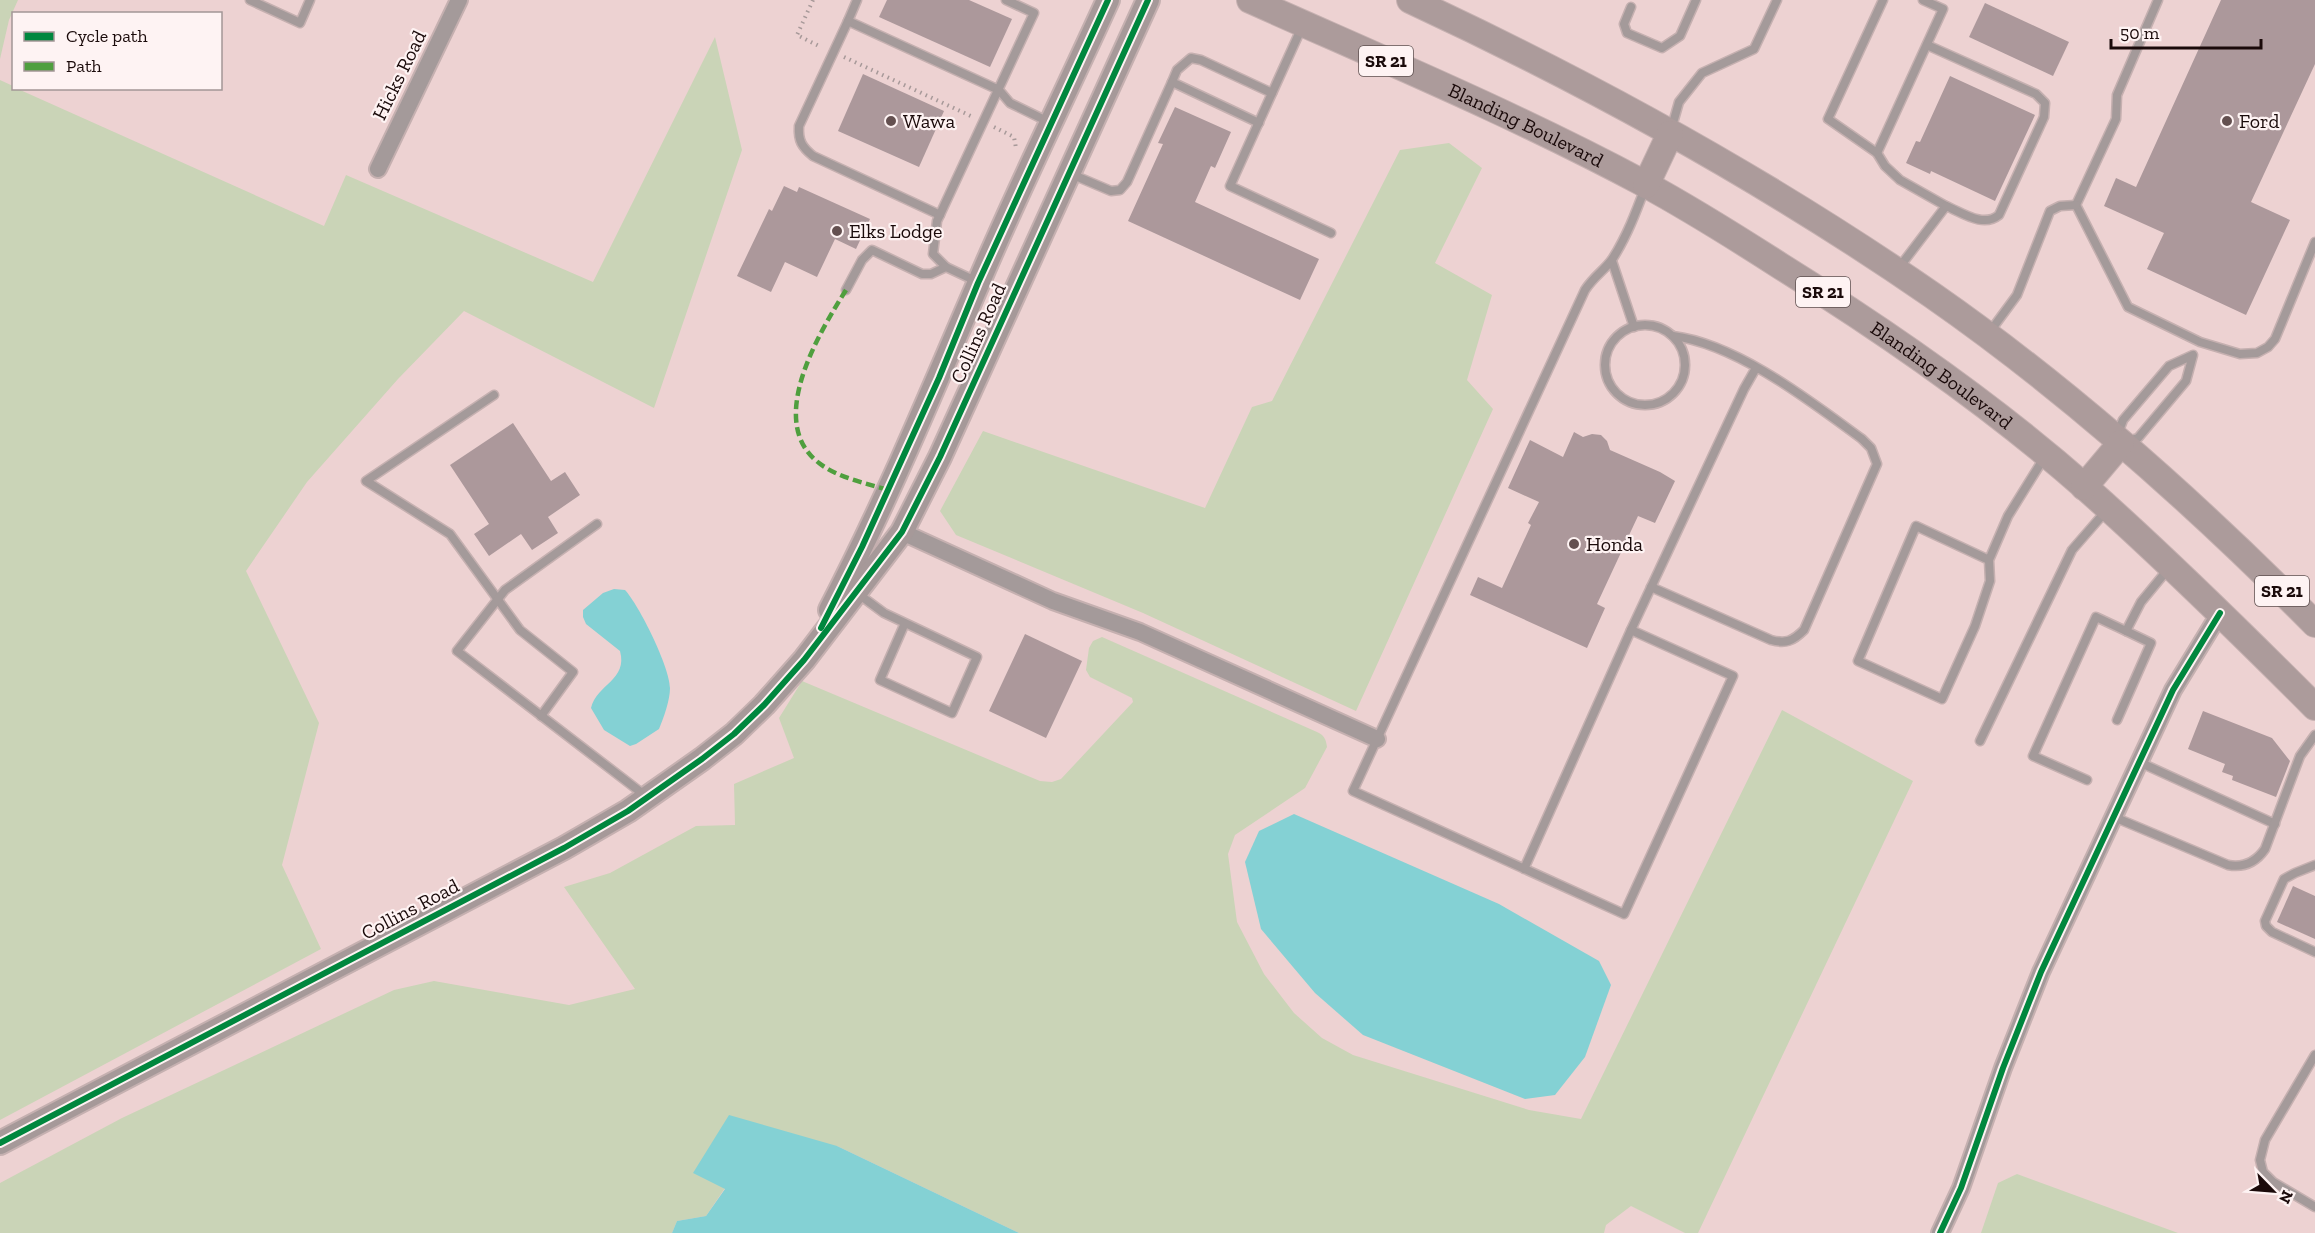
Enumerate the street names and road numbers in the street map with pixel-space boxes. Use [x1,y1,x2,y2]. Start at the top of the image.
street label: Hicks Road [367,26,431,124]
road number: SR 21 [1359,46,1413,76]
street label: Blanding Boulevard [1445,78,1608,172]
road number: SR 21 [1796,277,1850,307]
street label: Collins Road [945,279,1011,387]
street label: Blanding Boulevard [1866,316,2018,434]
road number: SR 21 [2255,576,2309,606]
street label: Collins Road [357,873,463,945]

